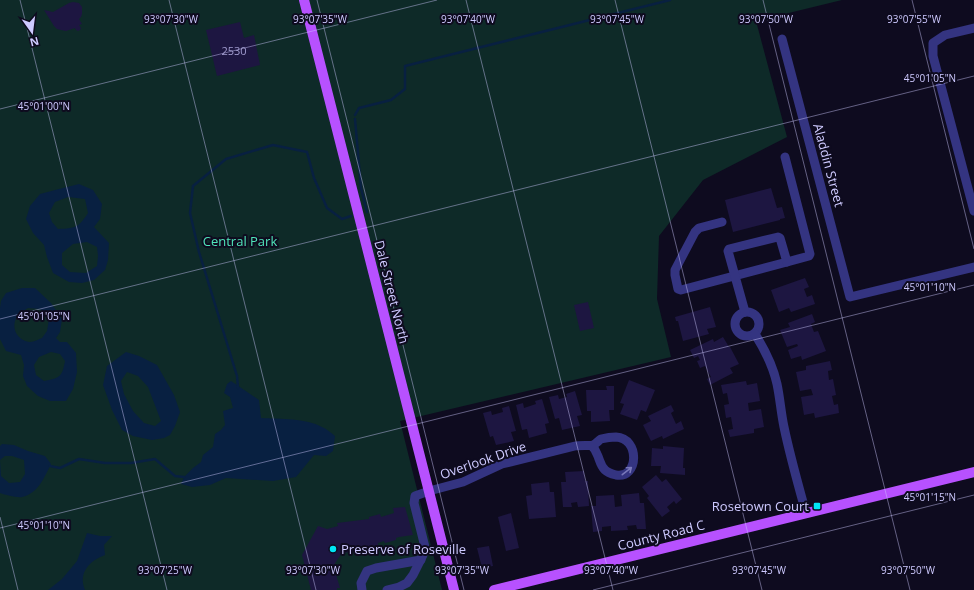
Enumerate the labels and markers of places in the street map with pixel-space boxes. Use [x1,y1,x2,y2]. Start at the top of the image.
place label: Rosetown Court [712,497,809,515]
marker: Rosetown Court [812,501,822,511]
place label: Preserve of Roseville [341,540,466,558]
marker: Preserve of Roseville [328,544,338,554]

